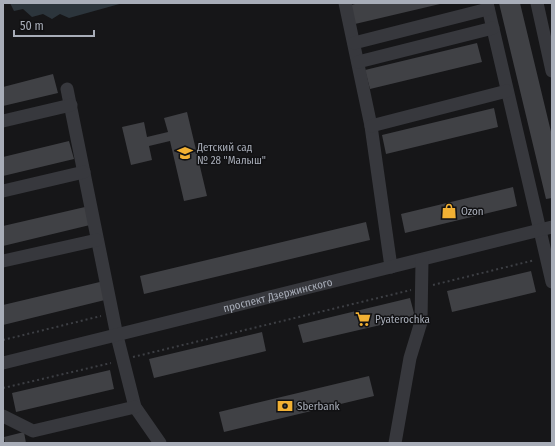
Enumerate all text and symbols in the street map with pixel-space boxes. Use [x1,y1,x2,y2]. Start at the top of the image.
scale bar [14,12,94,38]
text: 50 m [20,19,44,33]
place label: Детский сад № 28 "Малыш" [196,141,266,167]
school or university icon: Детский сад № 28 "Малыш" [176,144,194,162]
shop icon: Ozon [440,202,458,220]
place label: Ozon [461,205,484,218]
street label: проспект Дзержинского [222,276,334,315]
supermarket icon: Pyaterochka [354,310,372,328]
place label: Pyaterochka [375,313,430,326]
bank icon: Sberbank [276,397,294,415]
place label: Sberbank [297,400,341,413]

